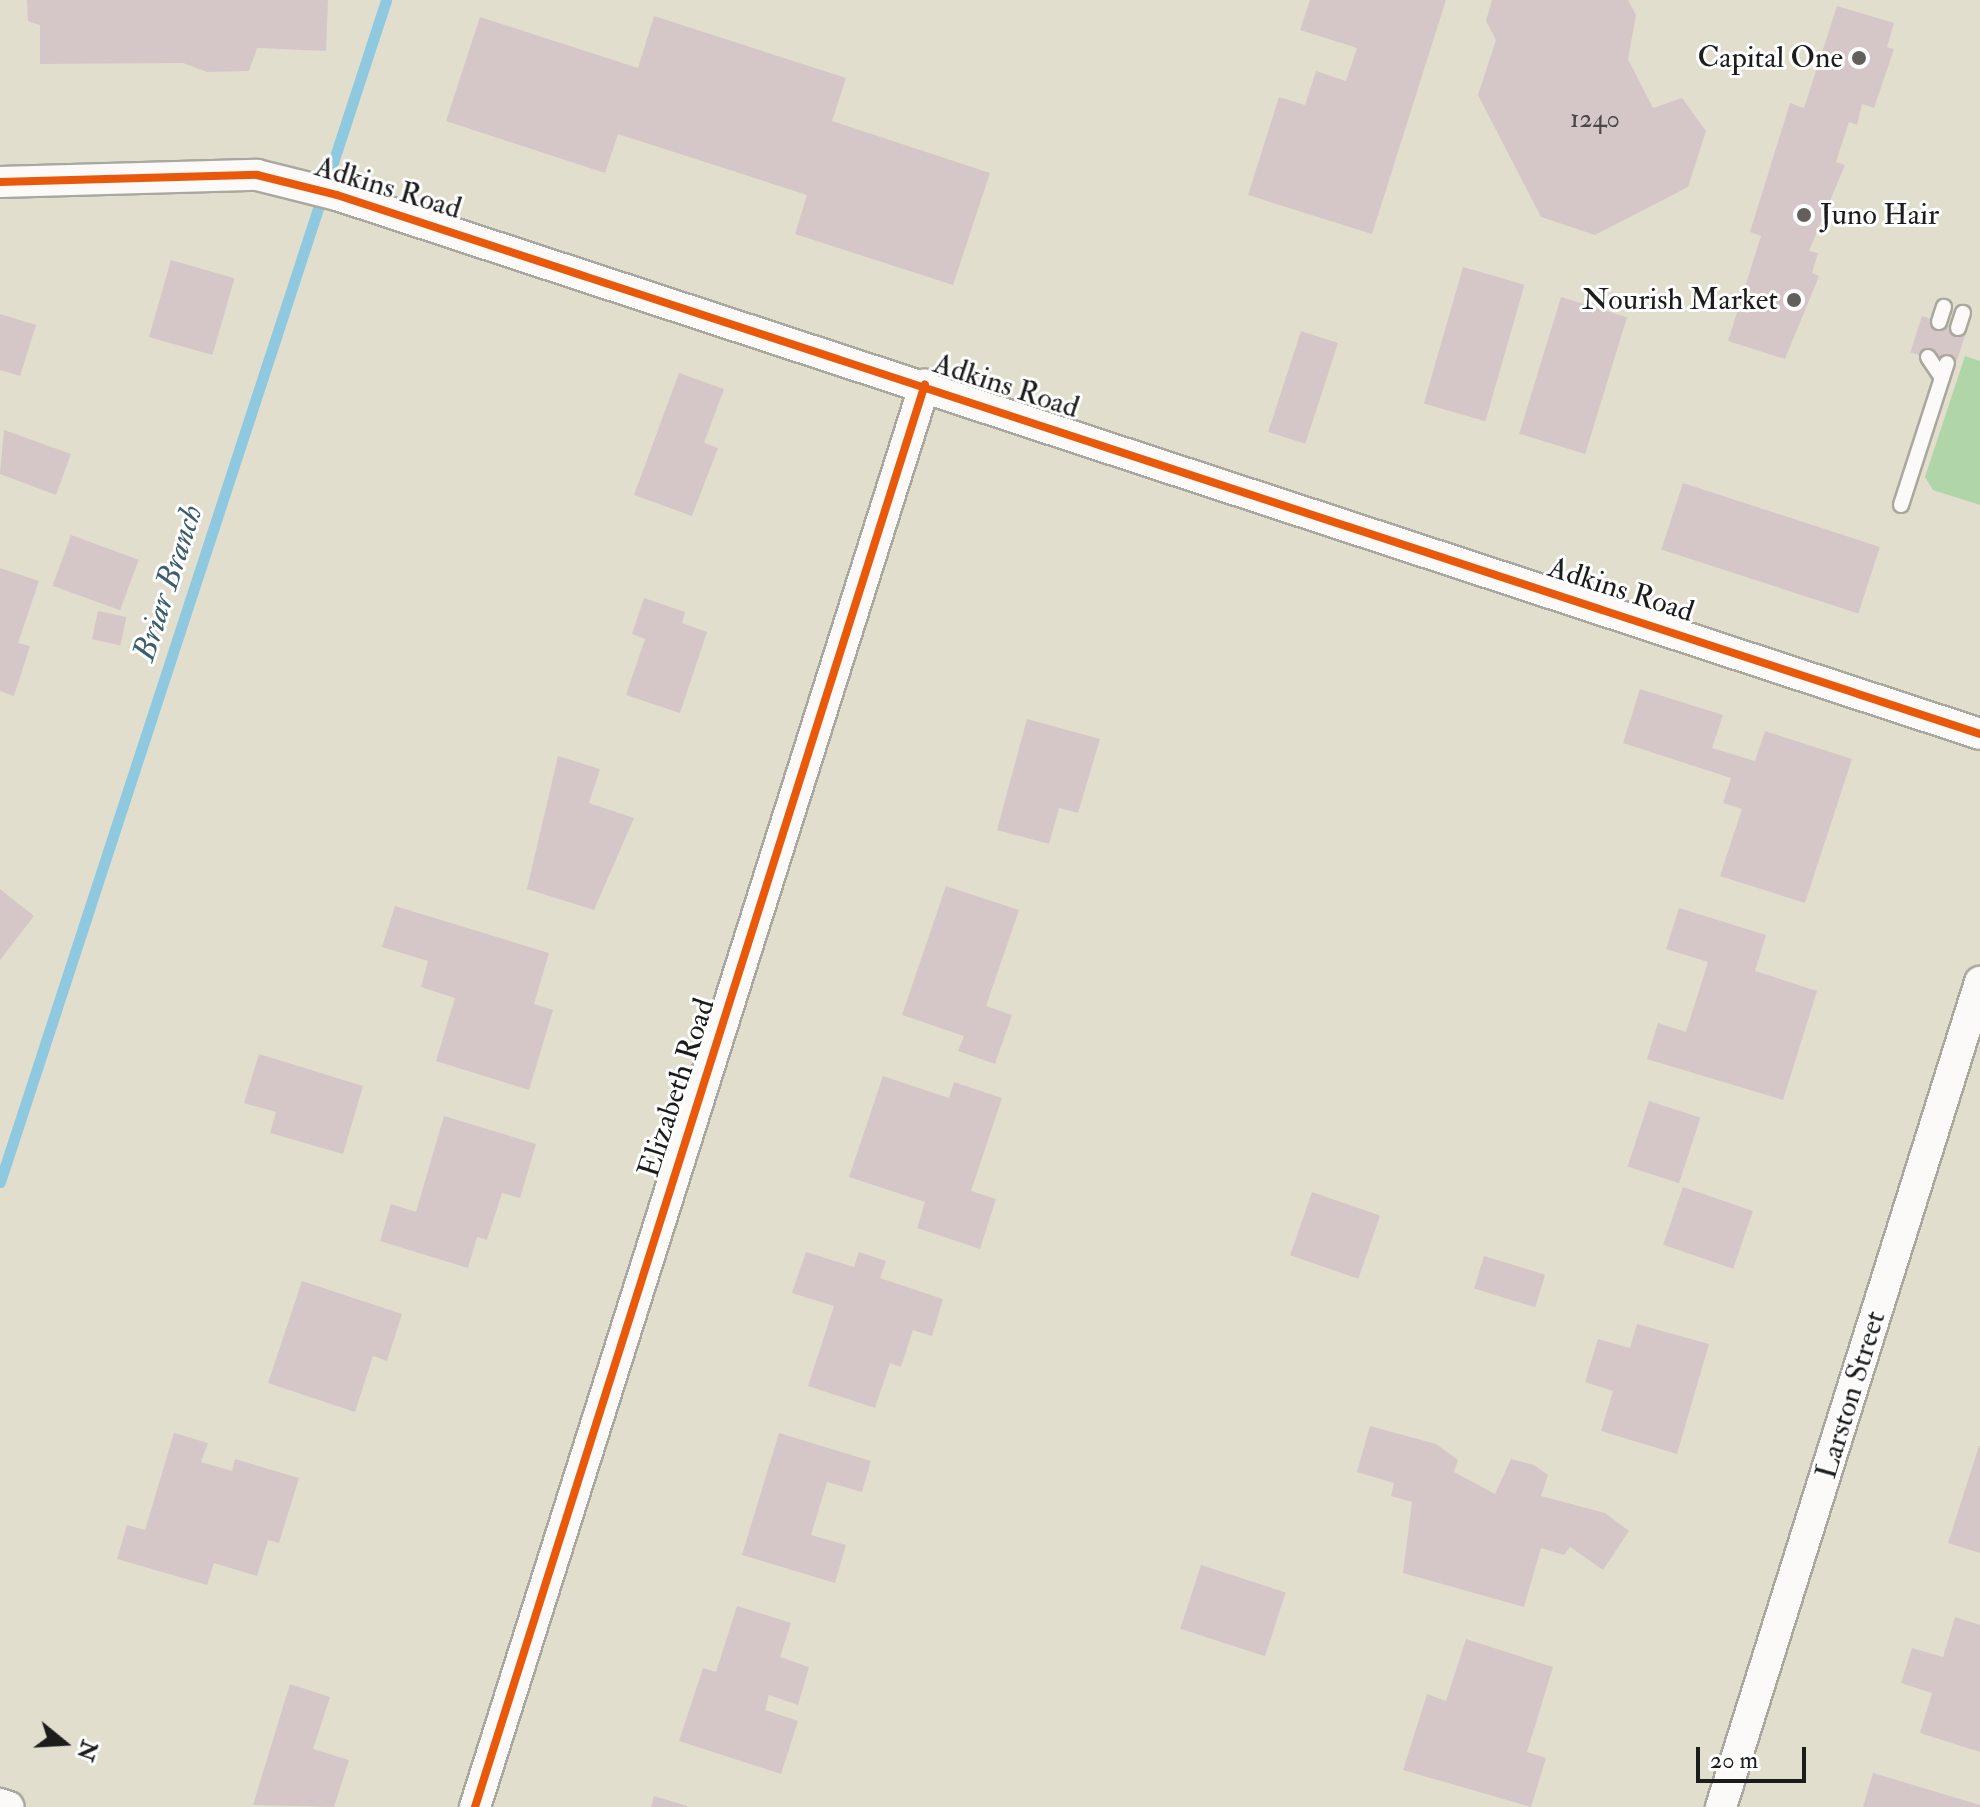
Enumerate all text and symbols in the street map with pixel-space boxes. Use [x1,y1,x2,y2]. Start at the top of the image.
place label: Capital One [1698,40,1843,76]
marker: Capital One [1850,49,1868,67]
house number: 1240 [1570,104,1620,136]
street label: Adkins Road [311,149,465,227]
place label: Juno Hair [1820,197,1939,233]
marker: Juno Hair [1795,206,1813,224]
place label: Nourish Market [1582,282,1778,318]
marker: Nourish Market [1785,291,1803,309]
street label: Adkins Road [929,346,1083,426]
water label: Briar Branch [125,500,211,666]
street label: Adkins Road [1544,550,1698,630]
street label: Elizabeth Road [631,994,723,1182]
street label: Larston Street [1808,1307,1894,1483]
north arrow [24,1703,104,1783]
scale bar [1700,1731,1810,1781]
text: N [70,1737,103,1764]
text: 20 m [1710,1745,1758,1776]

